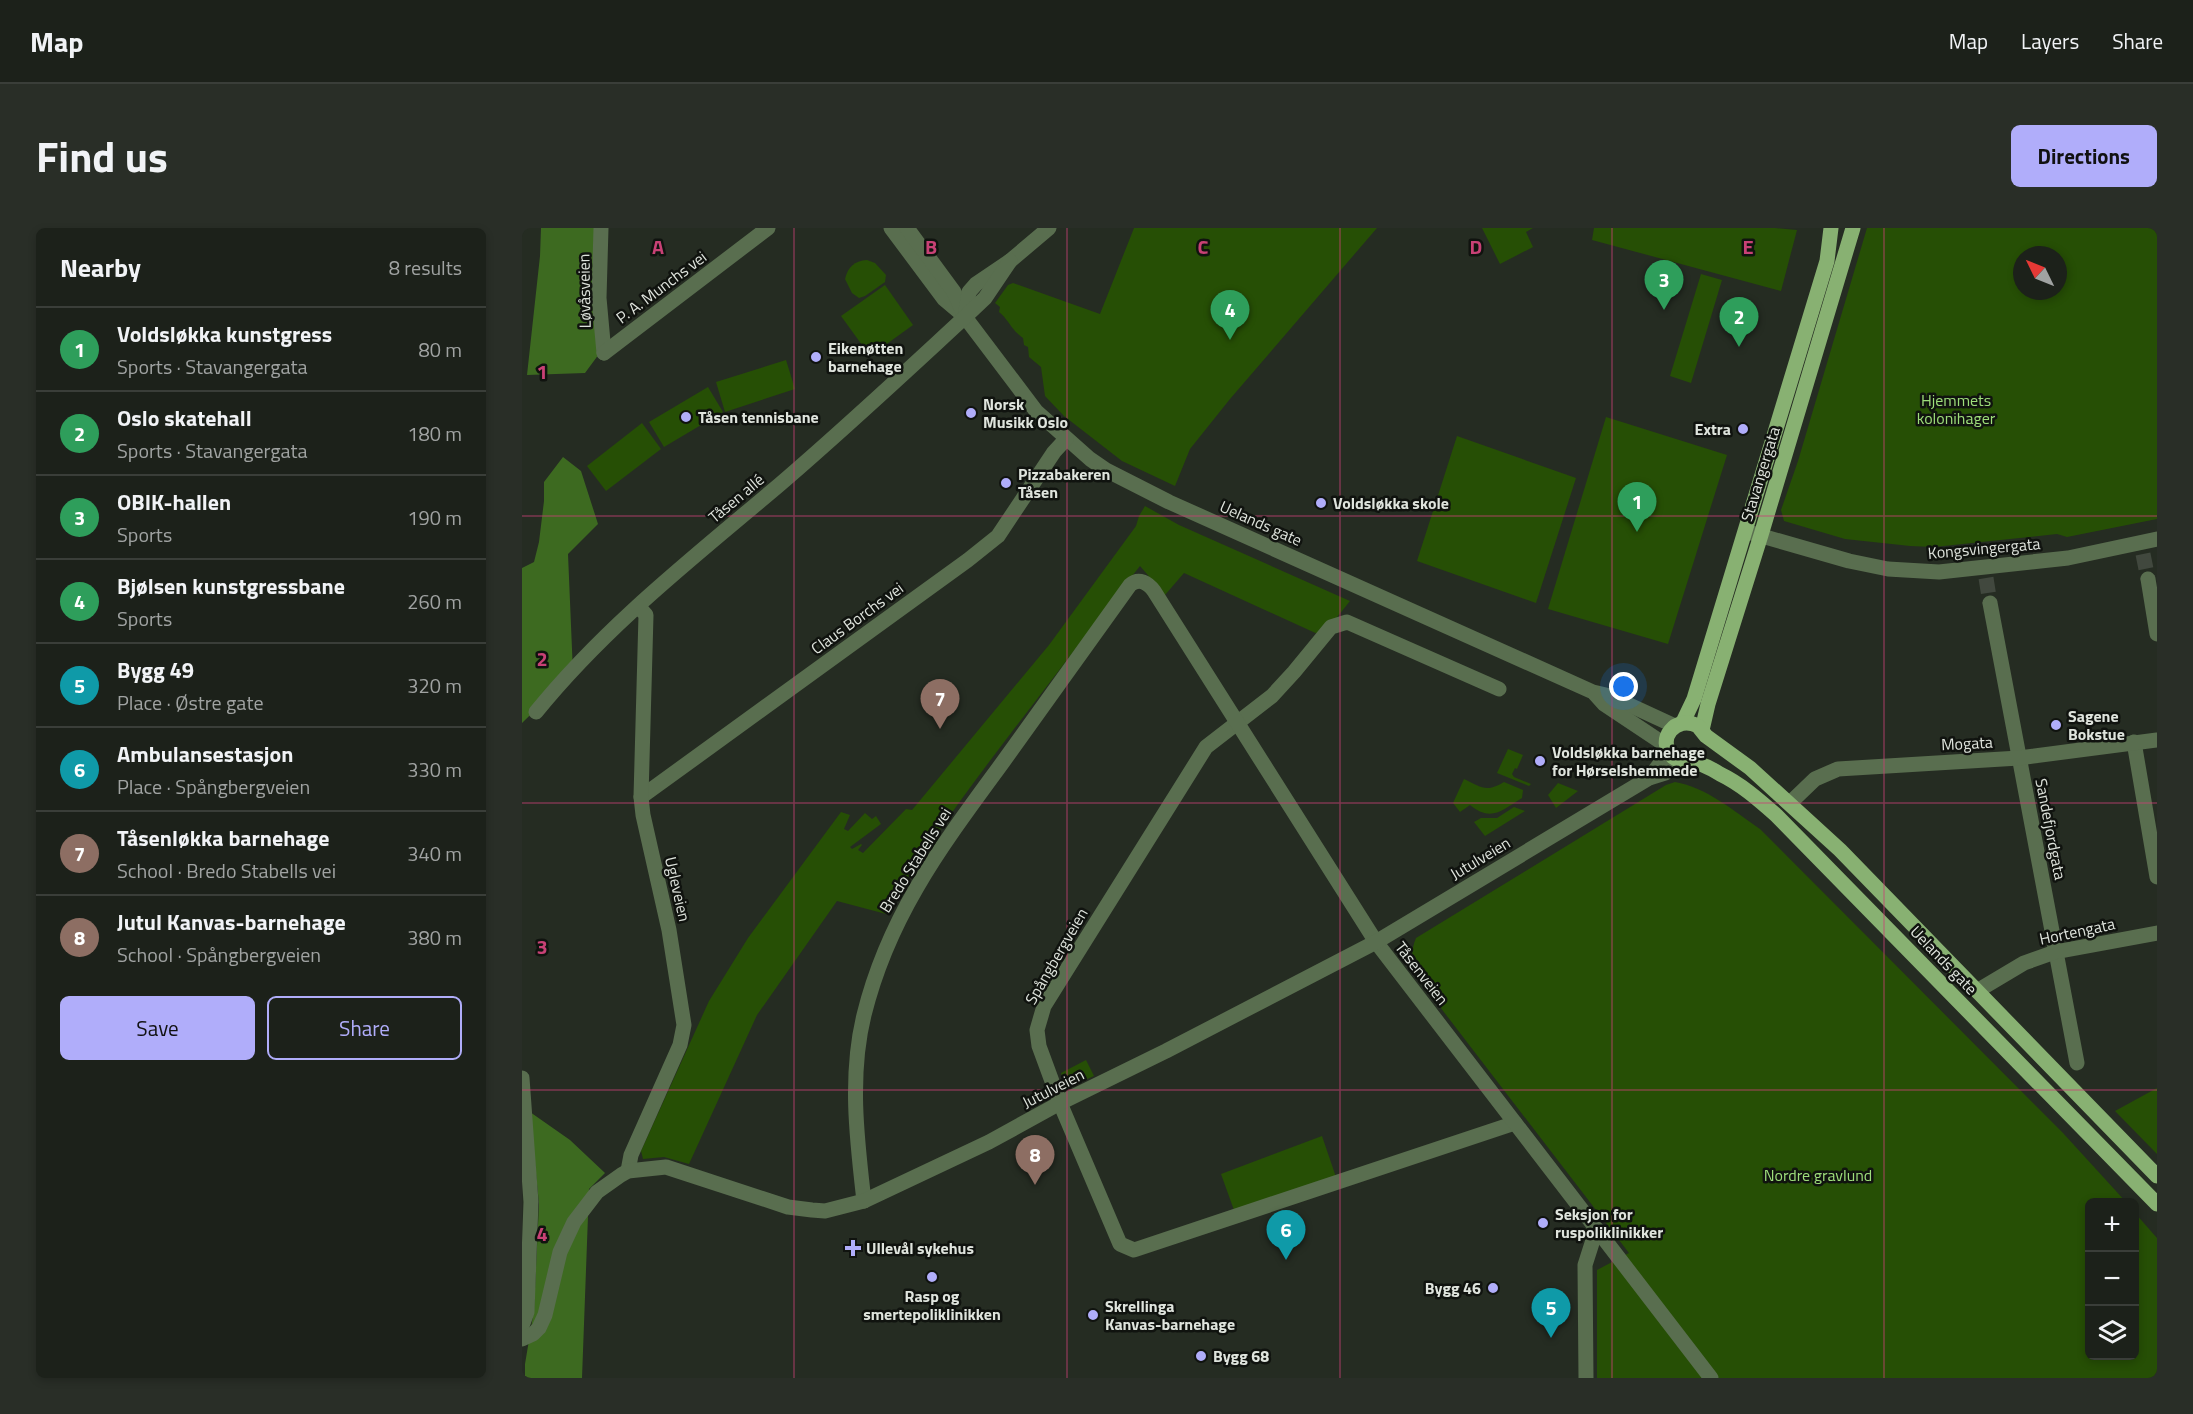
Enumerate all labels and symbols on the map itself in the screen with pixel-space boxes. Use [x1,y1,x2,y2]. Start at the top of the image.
text: B [925,231,937,262]
text: C [1198,231,1209,262]
text: D [1470,231,1482,262]
text: E [1742,231,1754,262]
north arrow [2013,246,2067,300]
street label: P. A. Munchs vei [612,247,710,327]
street label: Løvåsveien [571,253,597,329]
pin: 3 [1644,260,1684,310]
pin: 4 [1210,291,1250,340]
pin: 2 [1720,298,1758,347]
place label: Eikenøtten barnehage [828,336,903,378]
marker: Eikenøtten barnehage [809,350,823,364]
text: 1 [536,356,548,387]
park label: Hjemmets kolonihager [1917,388,1996,430]
place label: Norsk Musikk Oslo [983,392,1068,434]
place label: Tåsen tennisbane [698,405,819,429]
marker: Norsk Musikk Oslo [964,406,978,420]
marker: Tåsen tennisbane [679,410,693,424]
place label: Extra [1695,417,1731,441]
marker: Extra [1736,422,1750,436]
street label: Stavangergata [1734,424,1786,524]
place label: Pizzabakeren Tåsen [1018,462,1110,504]
street label: Tåsen allé [703,468,769,528]
marker: Pizzabakeren Tåsen [999,476,1013,490]
pin: 1 [1618,482,1656,532]
place label: Voldsløkka skole [1333,491,1449,515]
street label: Uelands gate [1216,494,1306,552]
marker: Voldsløkka skole [1314,496,1328,510]
street label: Kongsvingergata [1927,531,2041,565]
street label: Claus Borchs vei [806,576,908,660]
text: 2 [536,643,548,674]
your location [1609,672,1638,701]
pin: 7 [920,680,960,729]
place label: Sagene Bokstue [2068,704,2125,746]
marker: Sagene Bokstue [2049,718,2063,732]
street label: Mogata [1941,730,1993,756]
place label: Voldsløkka barnehage for Hørselshemmede [1552,740,1705,782]
marker: Voldsløkka barnehage for Hørselshemmede [1533,754,1547,768]
street label: Sandefjordgata [2029,776,2073,882]
street label: Bredo Stabells vei [873,803,957,917]
street label: Jutulveien [1445,831,1515,885]
street label: Ugleveien [659,854,697,924]
street label: Spångbergveien [1019,903,1093,1009]
street label: Hortengata [2037,911,2117,951]
street label: Uelands gate [1905,920,1983,1000]
text: 3 [536,931,548,962]
street label: Tåsenveien [1389,936,1455,1010]
street label: Jutulveien [1018,1062,1088,1114]
pin: 8 [1016,1136,1054,1185]
park label: Nordre gravlund [1764,1163,1872,1187]
place label: Seksjon for ruspoliklinikker [1555,1202,1663,1244]
pin: 6 [1266,1210,1305,1260]
marker: Seksjon for ruspoliklinikker [1536,1216,1550,1230]
text: 4 [536,1218,548,1249]
place label: Ullevål sykehus [866,1236,974,1260]
marker: Ullevål sykehus [844,1239,862,1257]
marker: Rasp og smertepoliklinikken [925,1270,939,1284]
place label: Bygg 46 [1425,1276,1481,1300]
marker: Bygg 46 [1486,1281,1500,1295]
place label: Rasp og smertepoliklinikken [863,1284,1001,1326]
pin: 5 [1532,1288,1570,1338]
place label: Skrellinga Kanvas-barnehage [1105,1294,1235,1336]
marker: Skrellinga Kanvas-barnehage [1086,1308,1100,1322]
place label: Bygg 68 [1213,1344,1269,1368]
marker: Bygg 68 [1194,1349,1208,1363]

